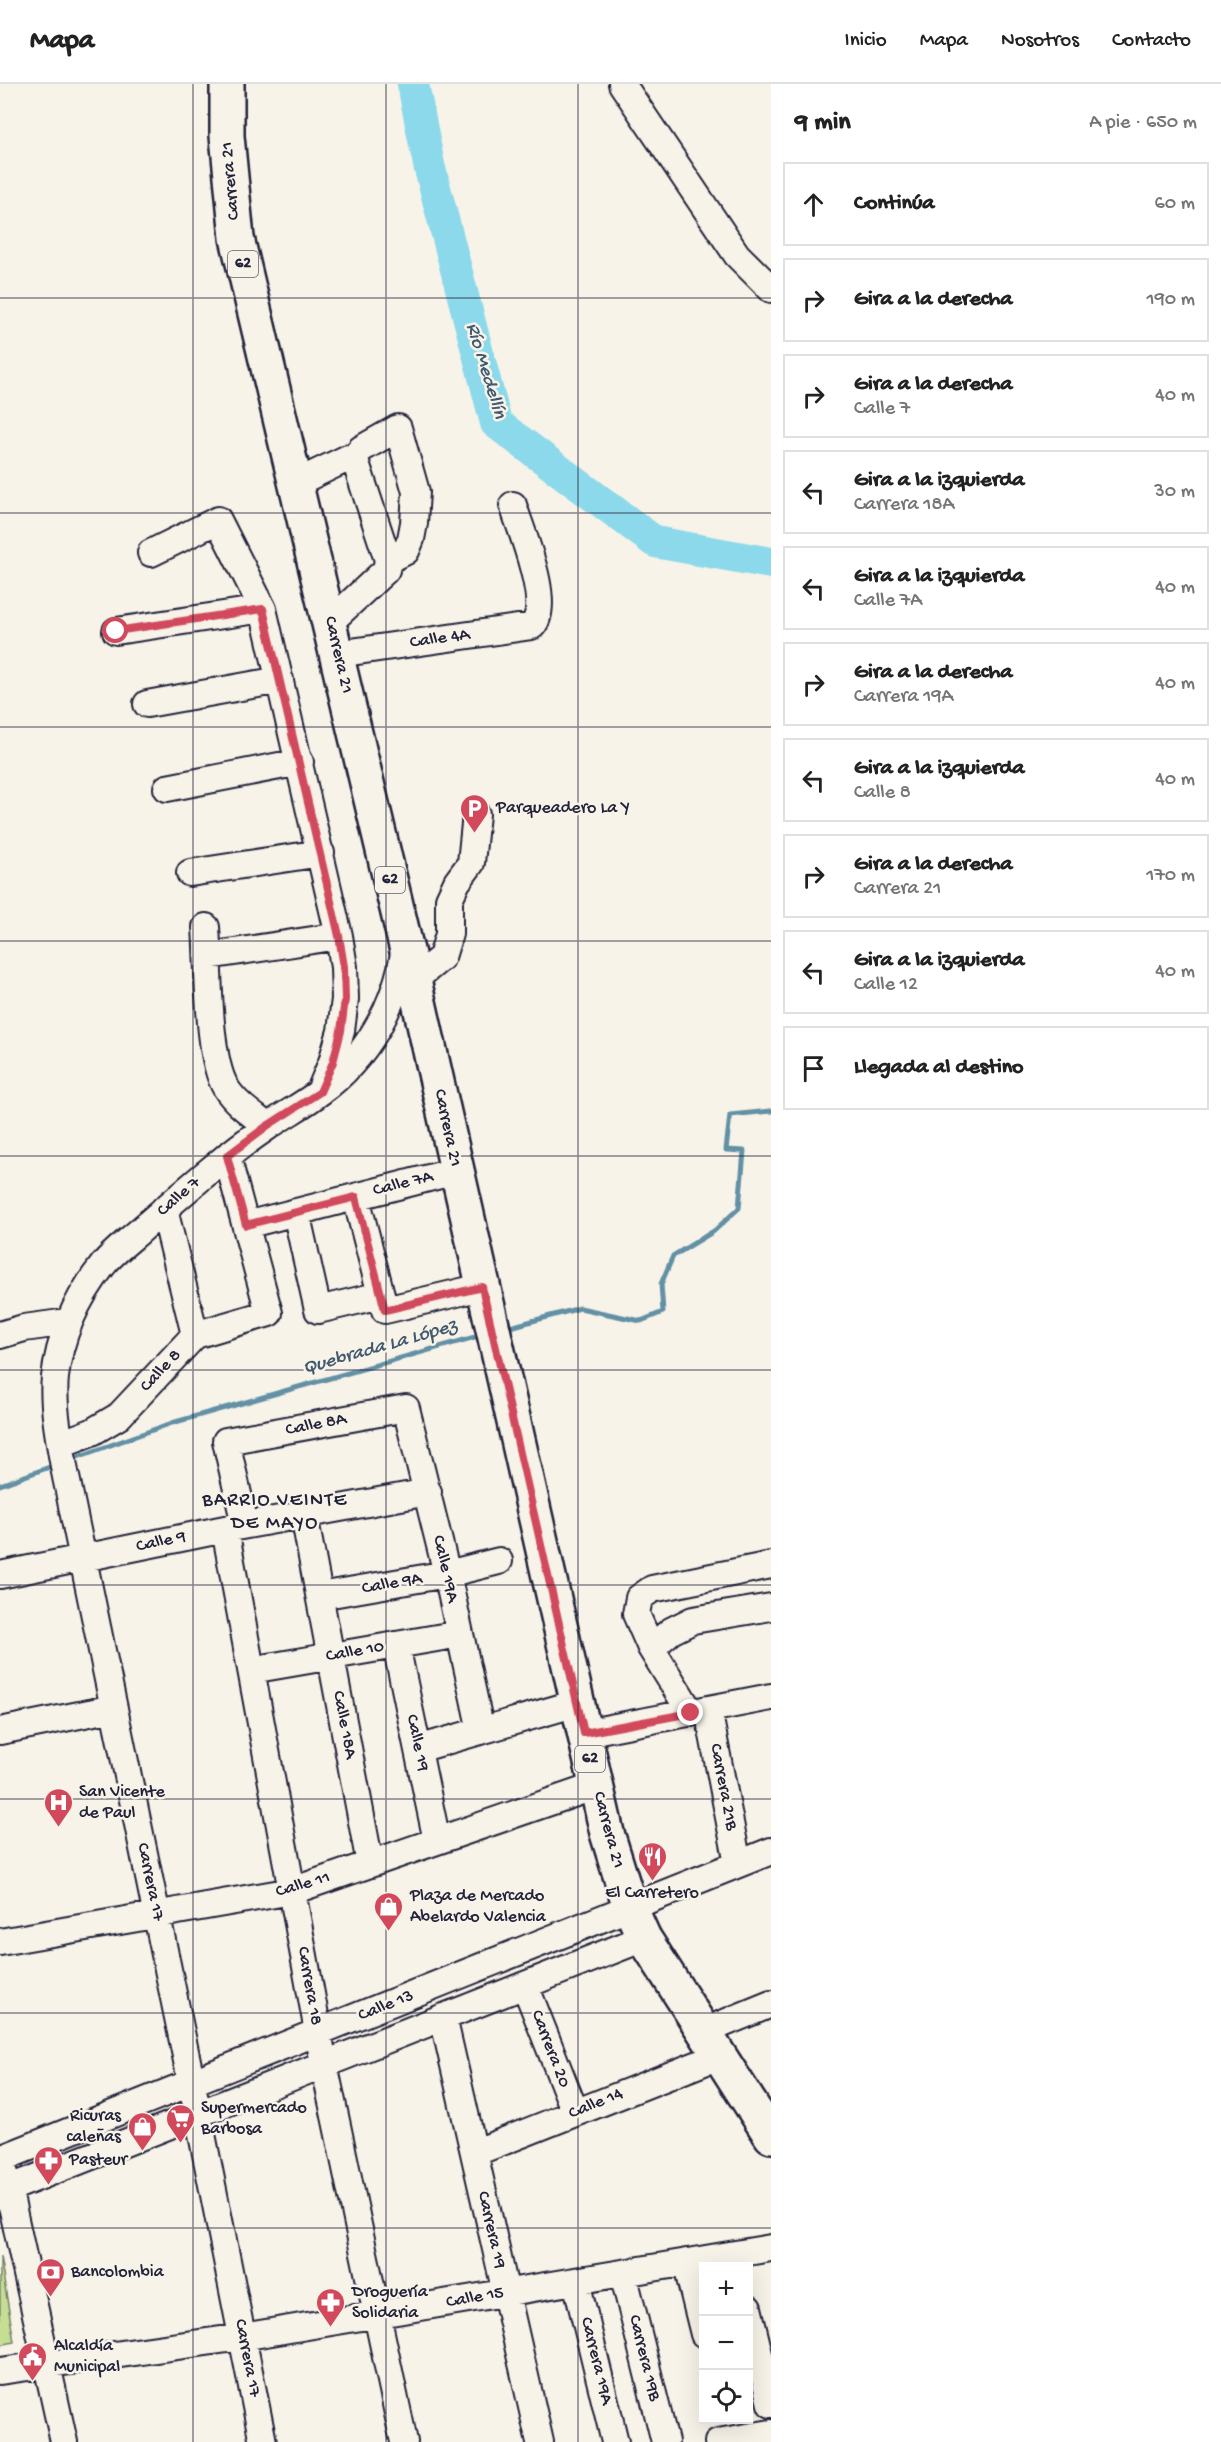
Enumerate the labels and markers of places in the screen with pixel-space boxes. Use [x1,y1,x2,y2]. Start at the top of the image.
parking icon: Parqueadero La Y [459,792,491,834]
place label: Parqueadero La Y [495,798,630,819]
place label: San Vicente de Paul [79,1782,165,1824]
hospital icon: San Vicente de Paul [42,1786,74,1828]
restaurant icon: El Carretero [636,1840,668,1882]
place label: El Carretero [605,1883,699,1904]
place label: Plaza de Mercado Abelardo Valencia [409,1886,547,1928]
shop icon: Plaza de Mercado Abelardo Valencia [373,1890,405,1932]
place label: Supermercado Barbosa [200,2098,307,2140]
supermarket icon: Supermercado Barbosa [164,2102,196,2144]
place label: Ricuras caleñas [66,2106,122,2148]
shop icon: Ricuras caleñas [126,2110,158,2152]
pharmacy icon: Pasteur [32,2144,64,2186]
place label: Pasteur [68,2150,129,2171]
bank icon: Bancolombia [34,2256,66,2298]
place label: Bancolombia [70,2262,165,2283]
place label: Droguería Solidaria [351,2282,429,2324]
pharmacy icon: Droguería Solidaria [315,2286,347,2328]
place label: Alcaldía Municipal [54,2336,120,2378]
public building icon: Alcaldía Municipal [17,2340,49,2382]

